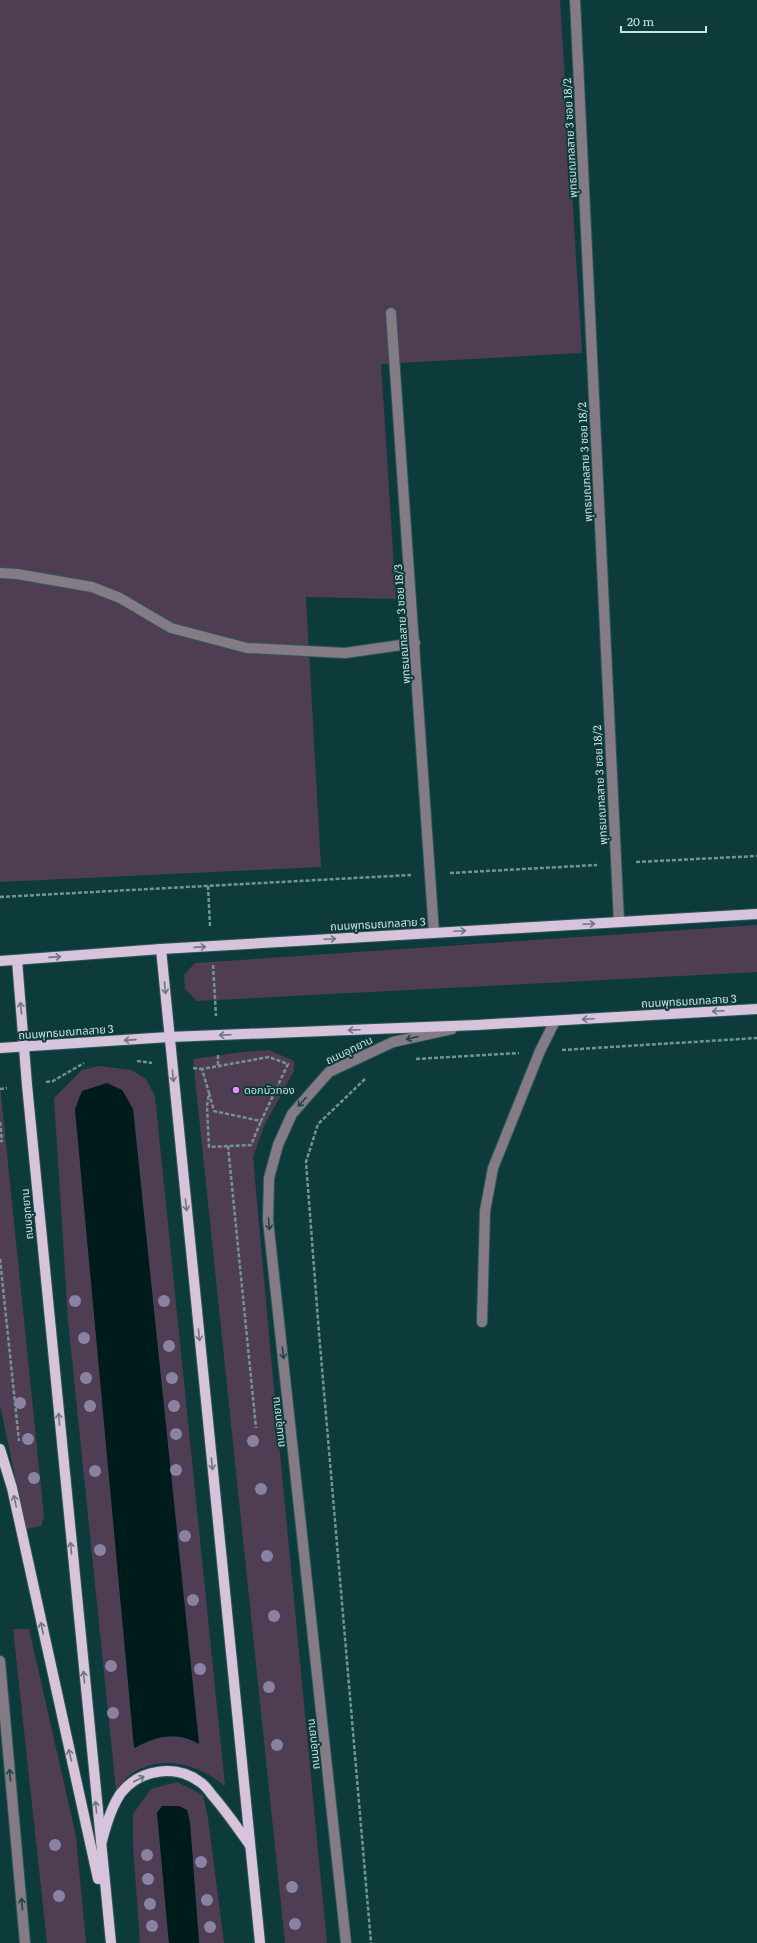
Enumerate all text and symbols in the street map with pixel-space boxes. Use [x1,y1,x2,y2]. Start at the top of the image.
scale bar [621,8,706,34]
text: 20 m [627,12,654,30]
street label: พุทธมณฑลสาย 3 ซอย 18/2 [558,77,580,198]
street label: พุทธมณฑลสาย 3 ซอย 18/2 [573,401,595,522]
street label: พุทธมณฑลสาย 3 ซอย 18/3 [389,564,413,685]
street label: พุทธมณฑลสาย 3 ซอย 18/2 [588,724,610,845]
street label: ถนนพุทธมณฑลสาย 3 [330,913,426,933]
one-way arrow [583,920,596,928]
one-way arrow [453,928,466,935]
one-way arrow [323,935,336,943]
one-way arrow [193,943,206,950]
one-way arrow [48,953,61,961]
one-way arrow [161,981,168,994]
street label: ถนนพุทธมณฑลสาย 3 [641,990,737,1010]
one-way arrow [17,1002,24,1015]
one-way arrow [712,1008,725,1015]
one-way arrow [582,1015,595,1022]
street label: ถนนพุทธมณฑลสาย 3 [18,1020,114,1042]
one-way arrow [348,1026,361,1033]
one-way arrow [218,1031,231,1039]
street label: ถนนอุทยาน [322,1031,375,1067]
one-way arrow [405,1035,418,1042]
one-way arrow [124,1036,137,1043]
one-way arrow [169,1069,177,1082]
place label: ดอกบัวทอง [244,1081,295,1097]
marker: ดอกบัวทอง [231,1085,241,1095]
one-way arrow [298,1097,307,1108]
street label: ถนนอุทยาน [16,1188,36,1240]
one-way arrow [182,1198,190,1211]
one-way arrow [265,1217,272,1230]
one-way arrow [195,1328,203,1341]
one-way arrow [279,1347,287,1360]
street label: ถนนอุทยาน [266,1396,288,1448]
one-way arrow [55,1413,63,1426]
one-way arrow [208,1457,216,1470]
one-way arrow [10,1495,18,1508]
one-way arrow [68,1542,75,1555]
one-way arrow [37,1622,45,1635]
one-way arrow [80,1671,87,1684]
street label: ถนนอุทยาน [301,1718,323,1770]
one-way arrow [65,1749,73,1762]
one-way arrow [6,1769,14,1782]
one-way arrow [133,1775,145,1782]
one-way arrow [92,1801,100,1814]
one-way arrow [18,1898,25,1911]

